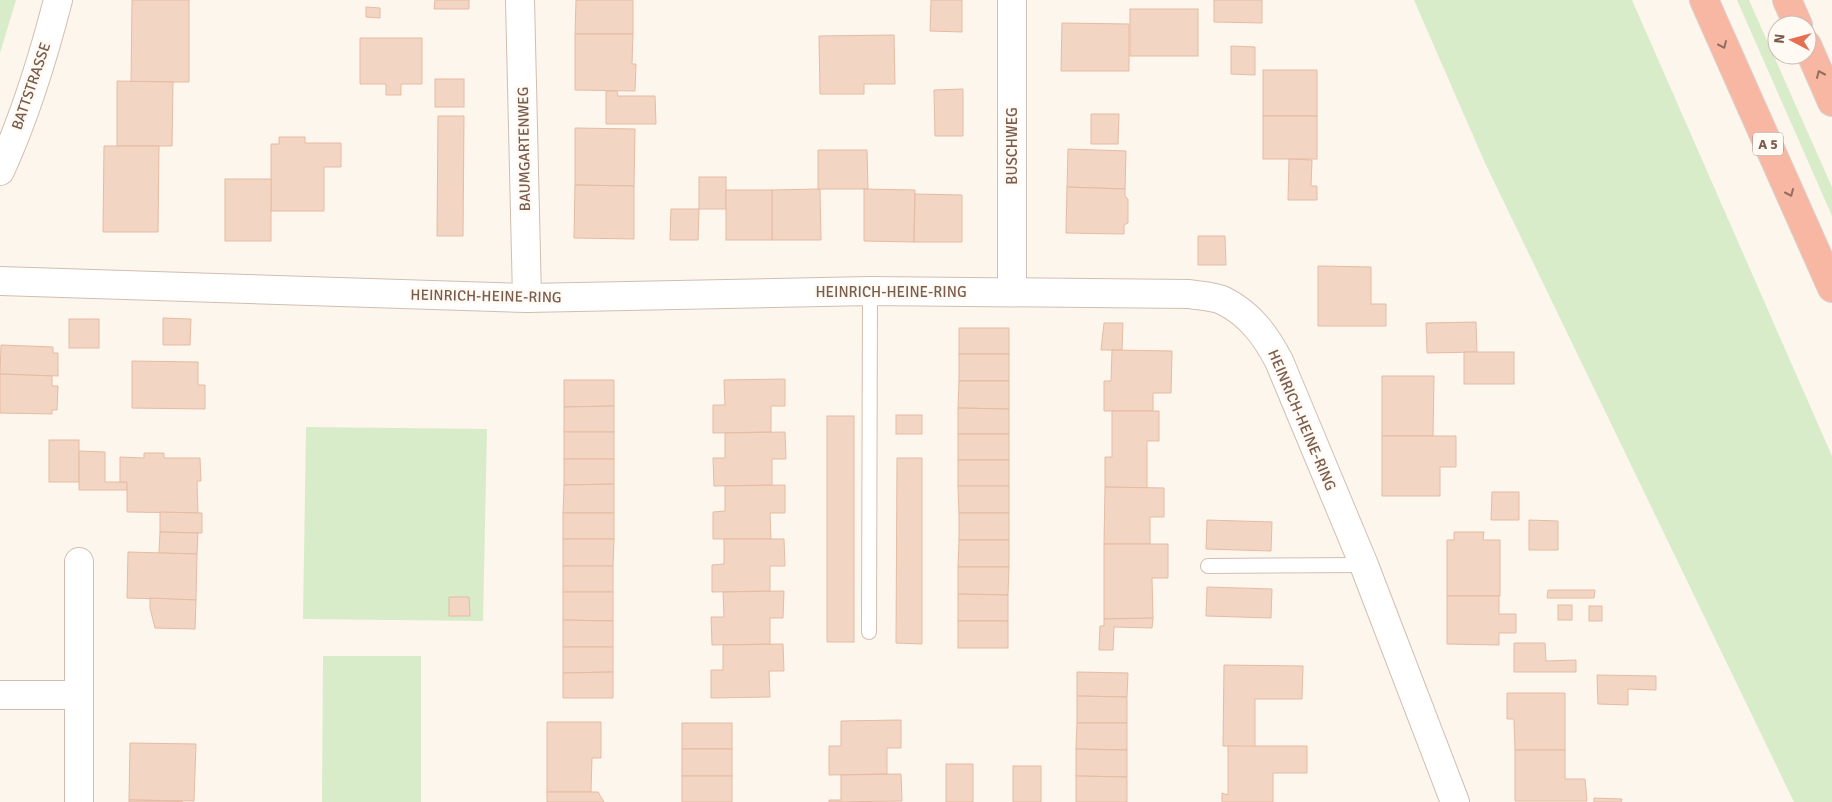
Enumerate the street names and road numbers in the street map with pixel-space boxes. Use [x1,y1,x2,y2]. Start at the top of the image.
street label: BATTSTRASSE [8,40,54,132]
street label: BAUMGARTENWEG [514,87,534,211]
street label: BUSCHWEG [1003,107,1021,185]
road number: A 5 [1753,132,1783,156]
street label: HEINRICH-HEINE-RING [815,283,967,301]
street label: HEINRICH-HEINE-RING [410,286,562,306]
street label: HEINRICH-HEINE-RING [1264,347,1340,493]

